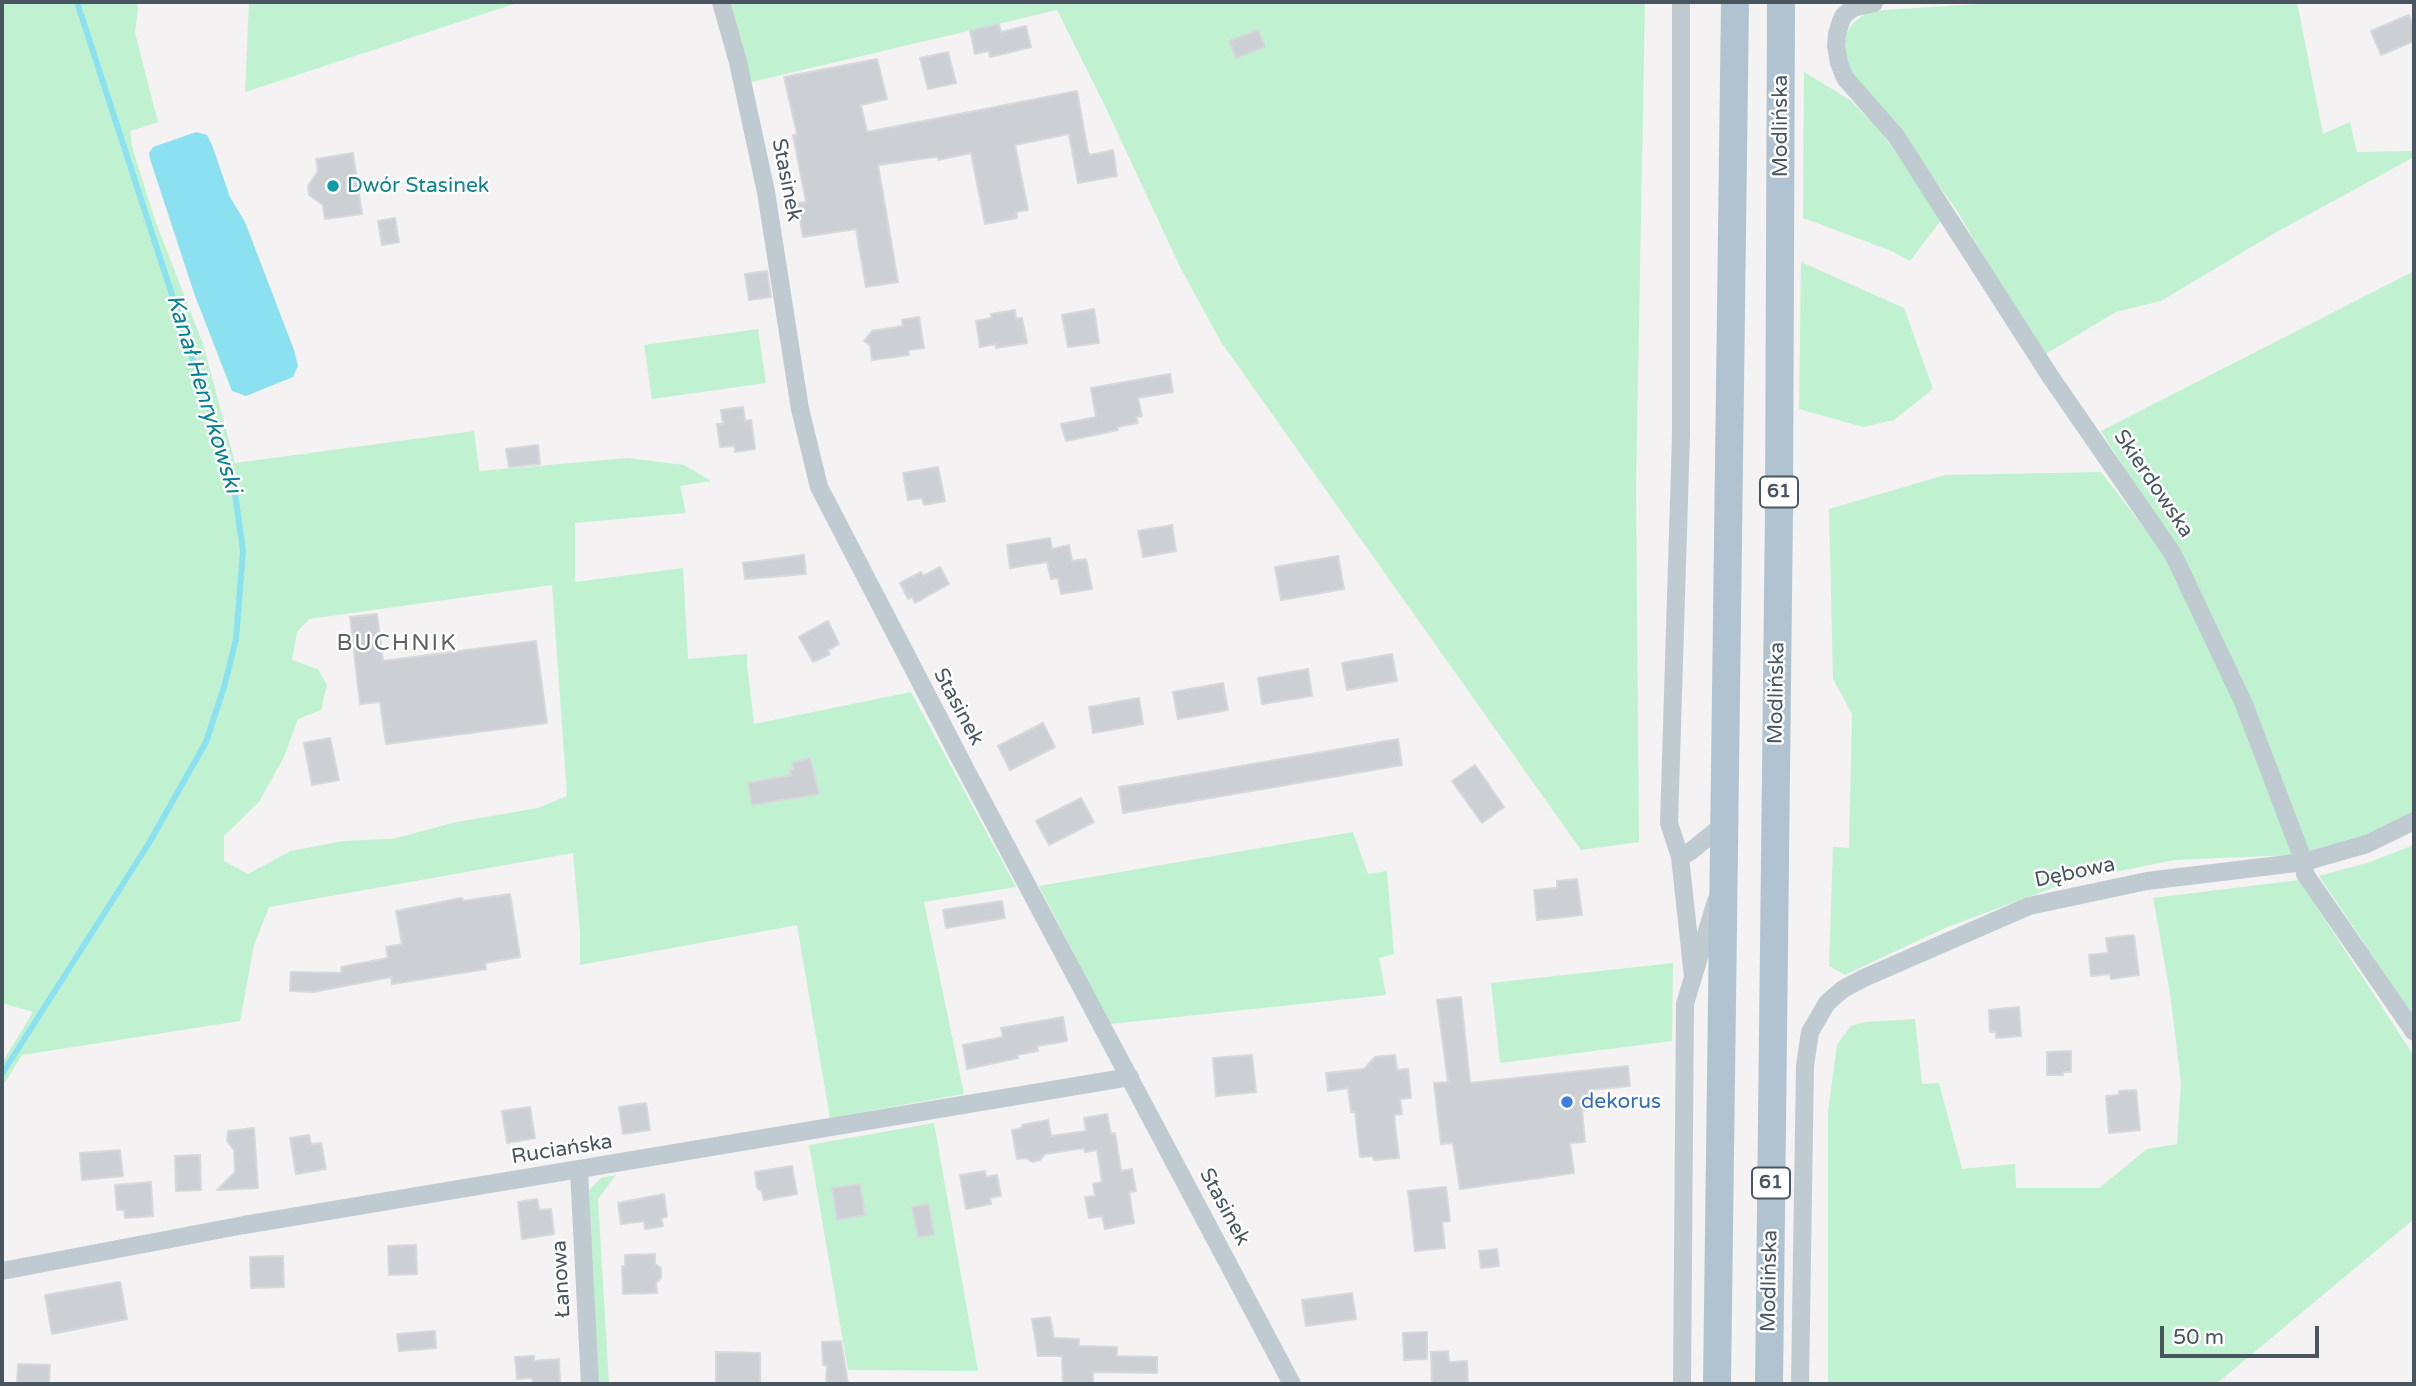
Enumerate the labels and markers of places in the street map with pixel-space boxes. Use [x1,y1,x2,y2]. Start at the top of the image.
place label: Dwór Stasinek [347,173,489,199]
marker: Dwór Stasinek [325,178,341,194]
place label: dekorus [1581,1089,1661,1115]
marker: dekorus [1559,1094,1575,1110]

